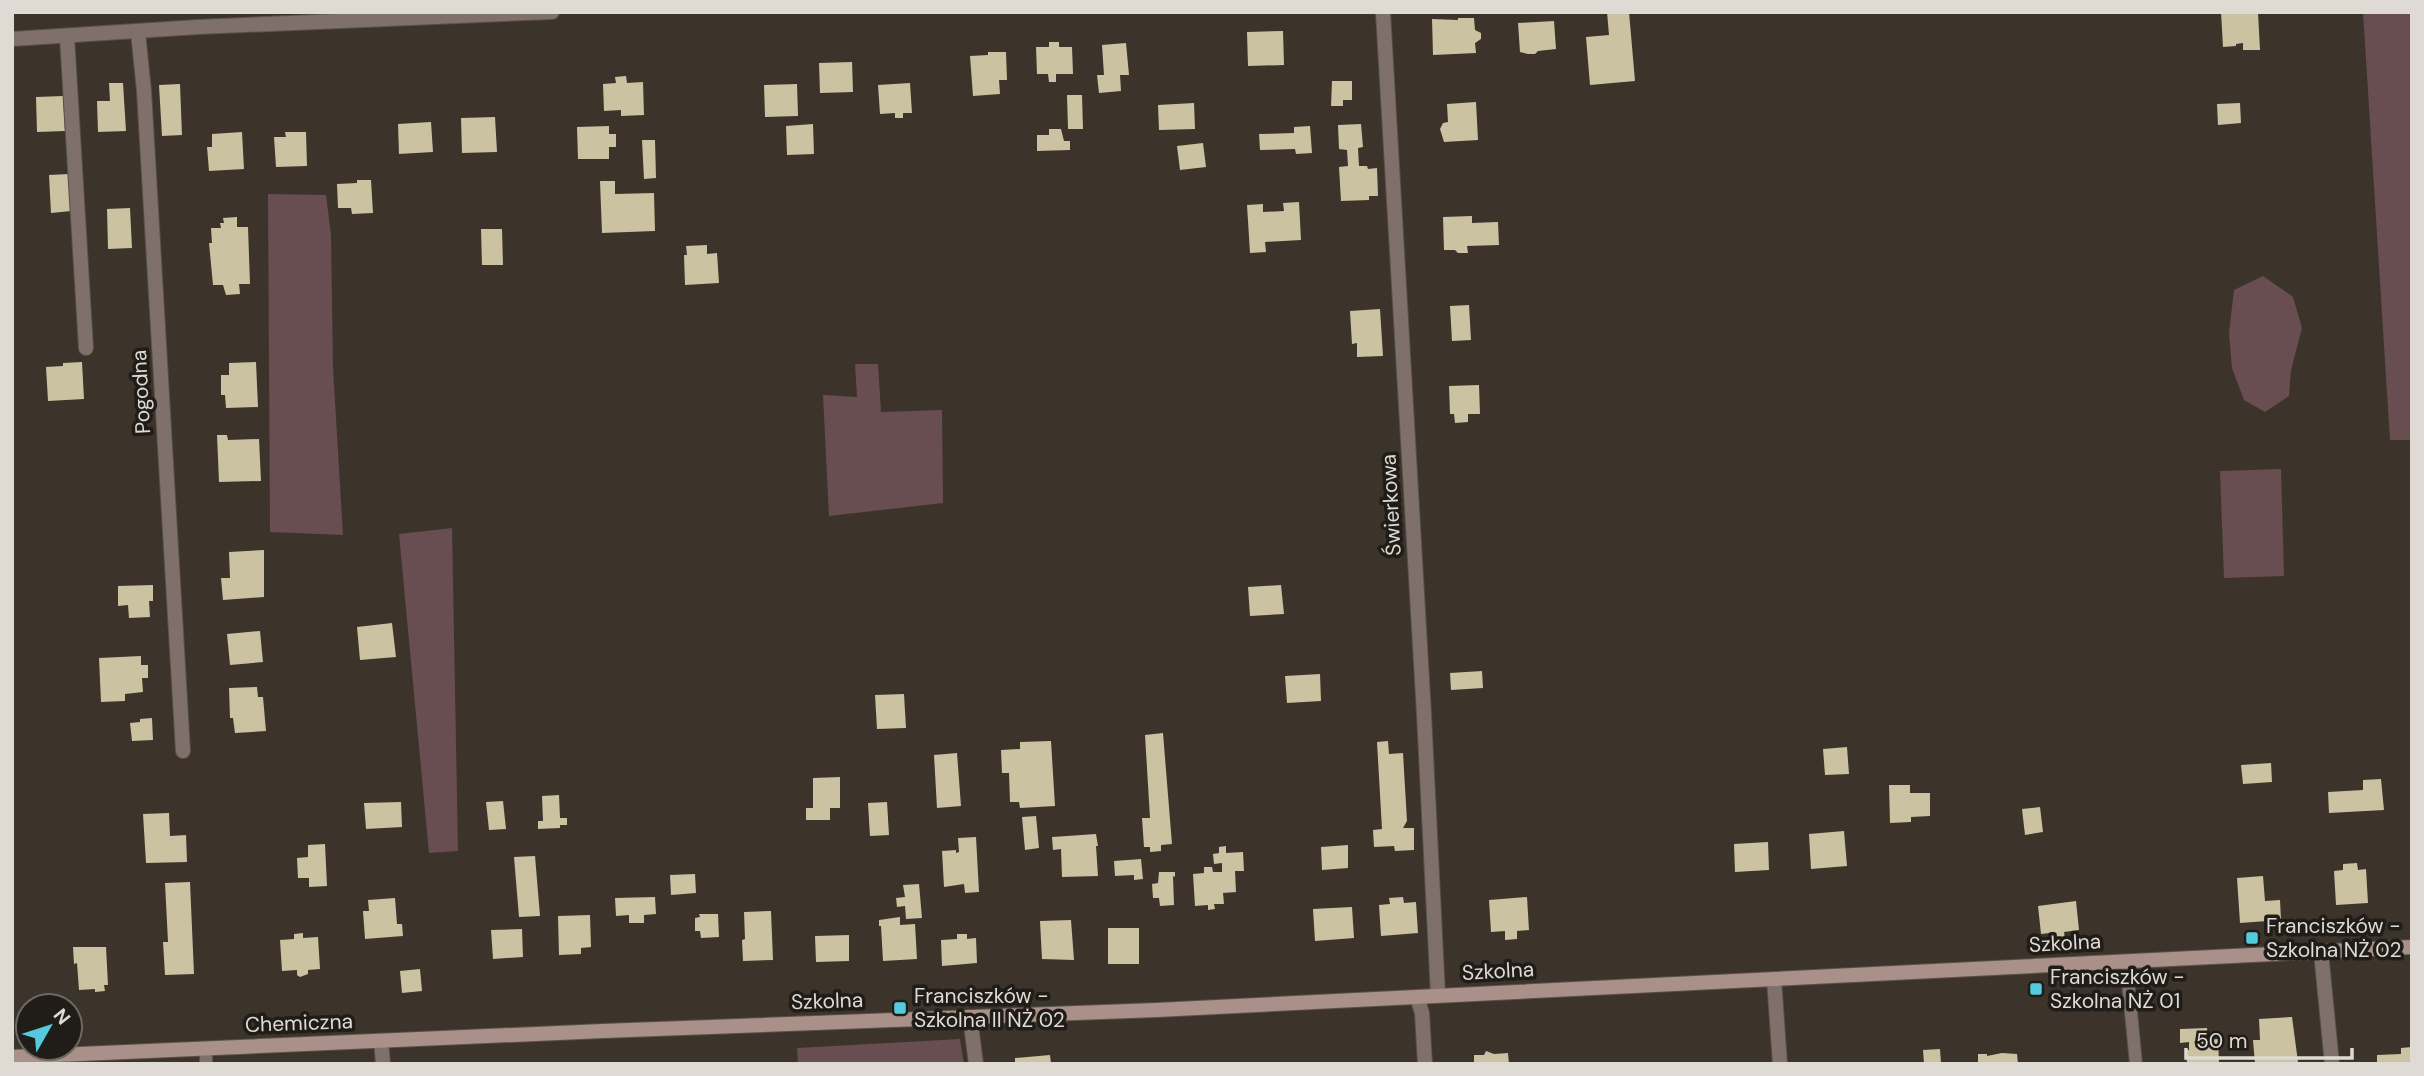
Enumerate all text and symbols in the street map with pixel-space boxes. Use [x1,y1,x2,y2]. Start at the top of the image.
street label: Pogodna [125,349,157,435]
street label: Świerkowa [1374,453,1408,557]
place label: Franciszków - Szkolna NŻ 02 [2266,912,2402,964]
street label: Szkolna [2028,927,2102,959]
marker: Franciszków - Szkolna NŻ 02 [2244,930,2260,946]
street label: Szkolna [1461,955,1535,987]
place label: Franciszków - Szkolna NŻ 01 [2050,963,2185,1015]
marker: Franciszków - Szkolna NŻ 01 [2028,981,2044,997]
place label: Franciszków - Szkolna II NŻ 02 [914,982,1065,1034]
street label: Szkolna [790,986,864,1016]
north arrow [14,992,84,1062]
marker: Franciszków - Szkolna II NŻ 02 [892,1000,908,1016]
text: N [48,1003,76,1030]
street label: Chemiczna [245,1007,353,1039]
scale bar [2186,1016,2352,1060]
text: 50 m [2196,1027,2247,1055]

